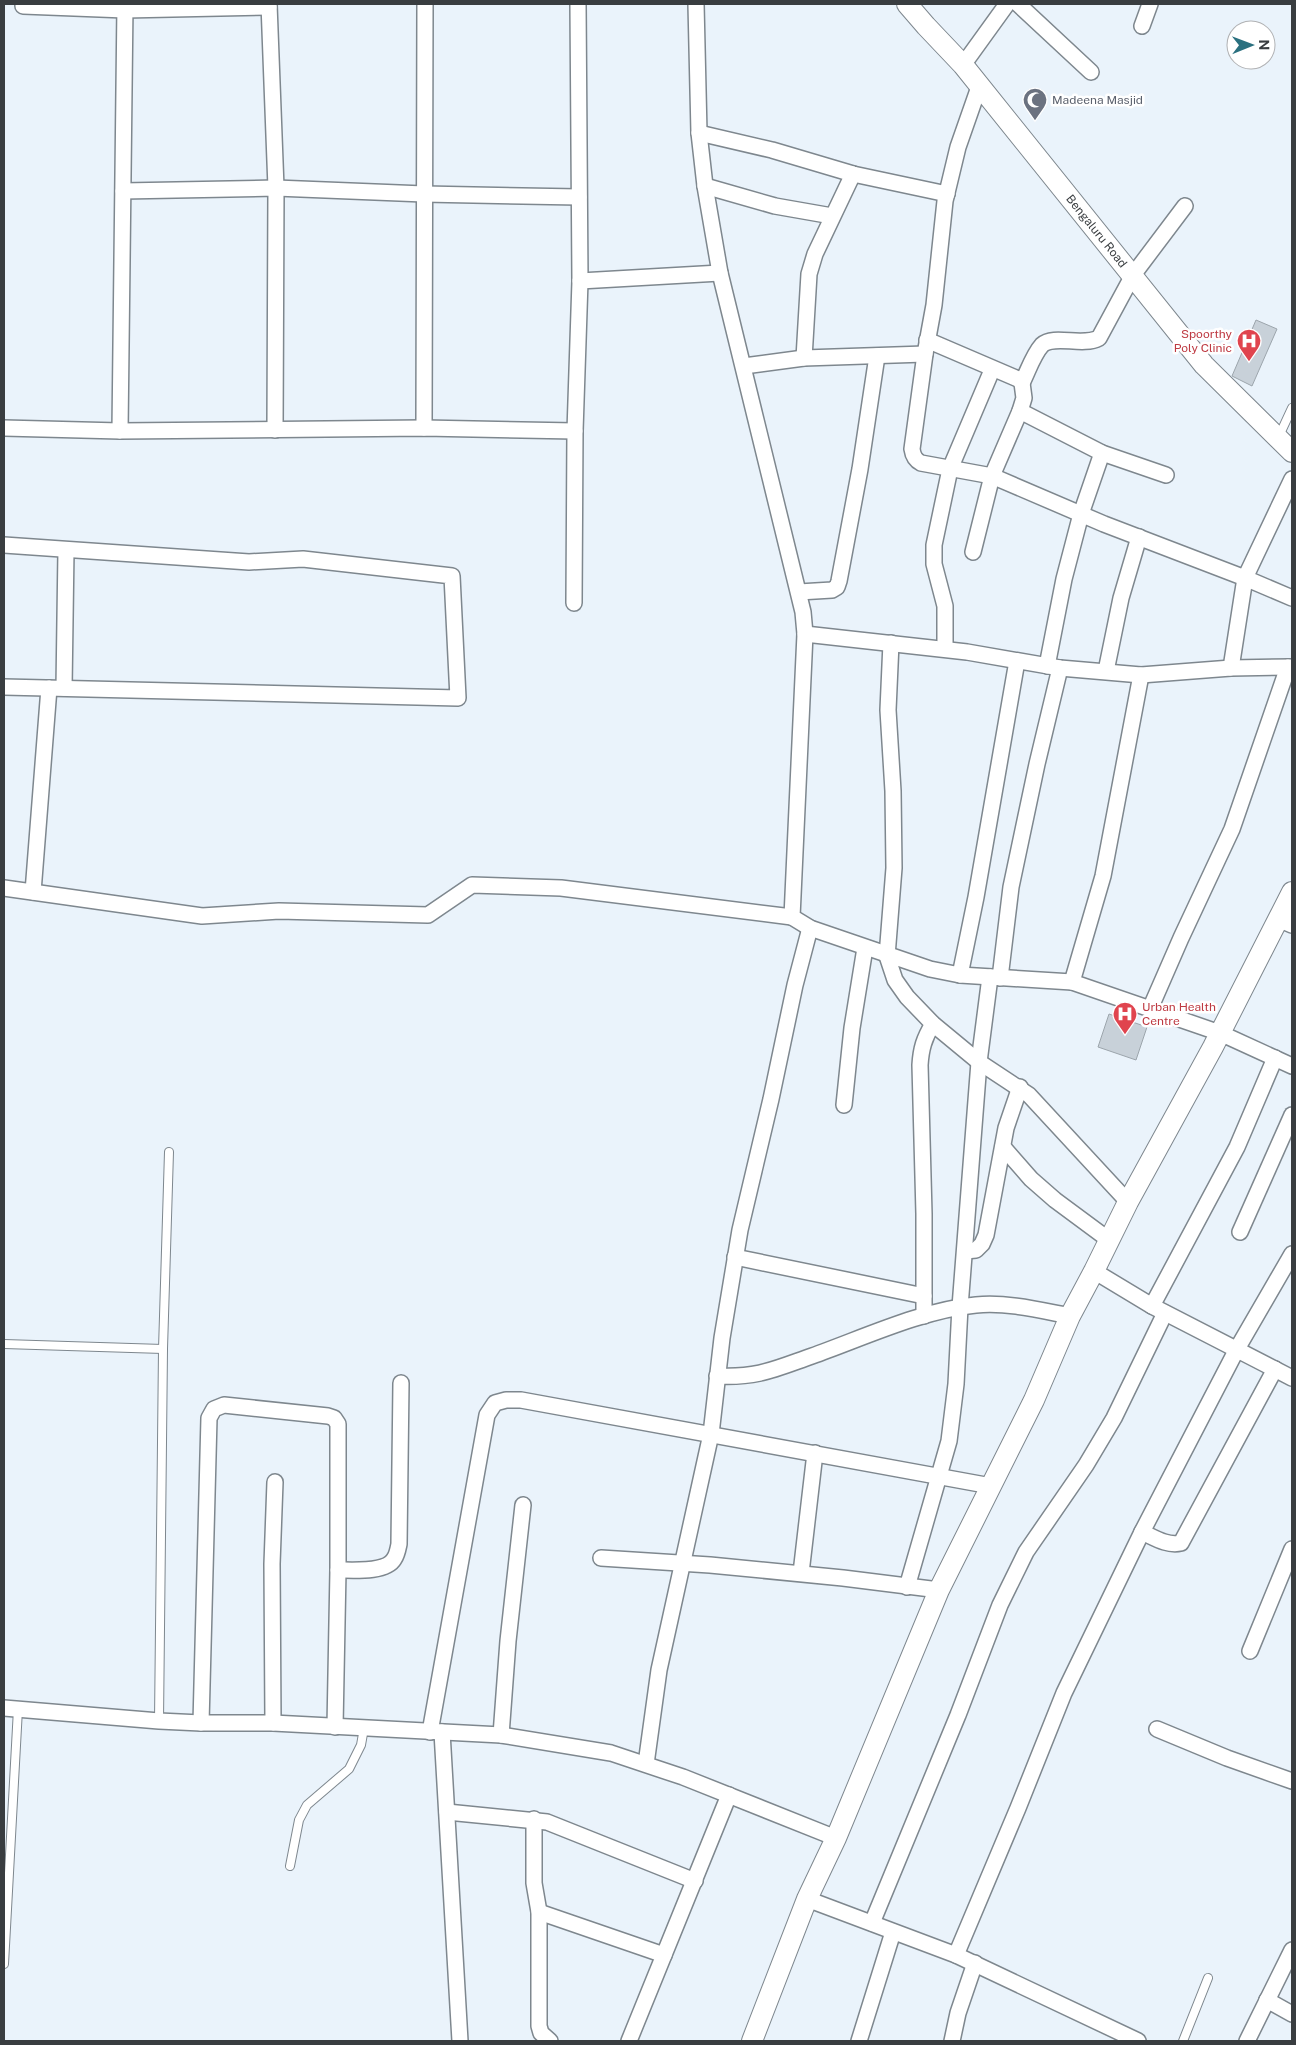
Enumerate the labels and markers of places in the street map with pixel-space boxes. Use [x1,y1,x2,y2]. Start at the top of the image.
mosque icon: Madeena Masjid [1022,87,1048,121]
place label: Madeena Masjid [1052,93,1143,107]
place label: Spoorthy Poly Clinic [1174,327,1233,355]
hospital icon: Spoorthy Poly Clinic [1236,328,1262,362]
place label: Urban Health Centre [1142,1000,1216,1028]
hospital icon: Urban Health Centre [1112,1001,1138,1035]

